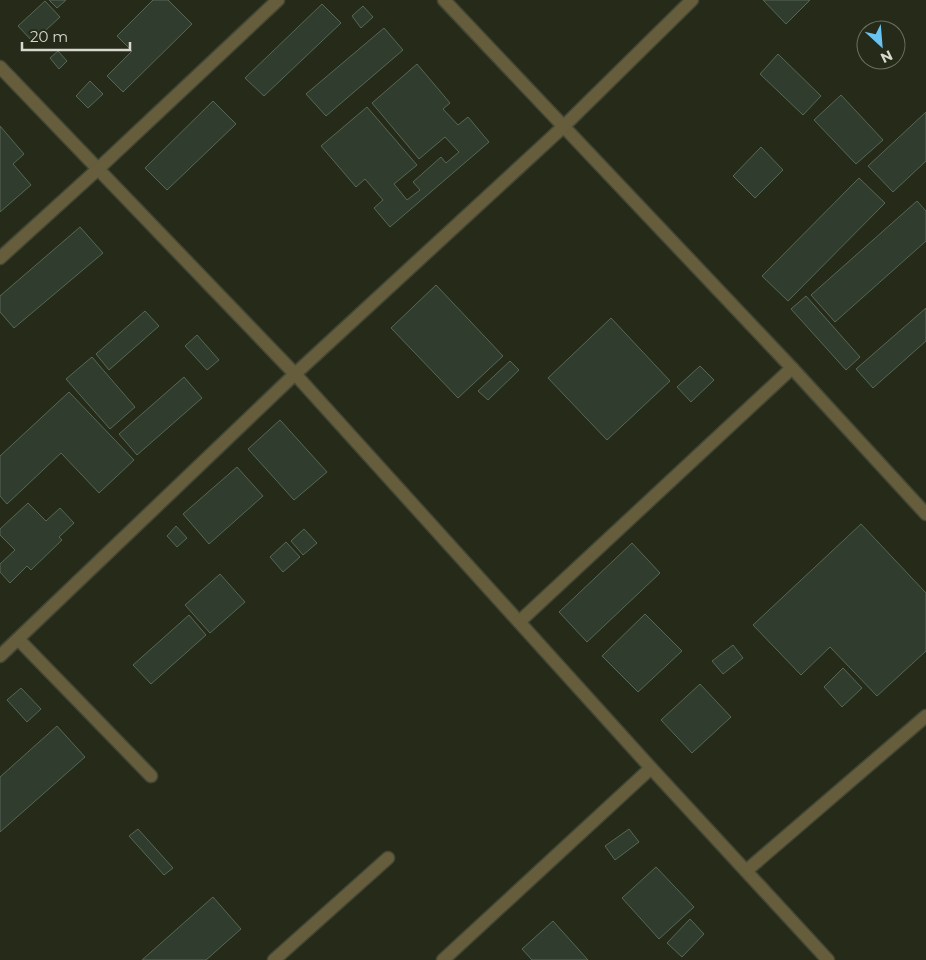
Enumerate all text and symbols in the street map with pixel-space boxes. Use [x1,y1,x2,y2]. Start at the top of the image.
scale bar [22,20,130,52]
north arrow [856,20,906,70]
text: 20 m [30,27,68,46]
text: N [878,46,896,67]

